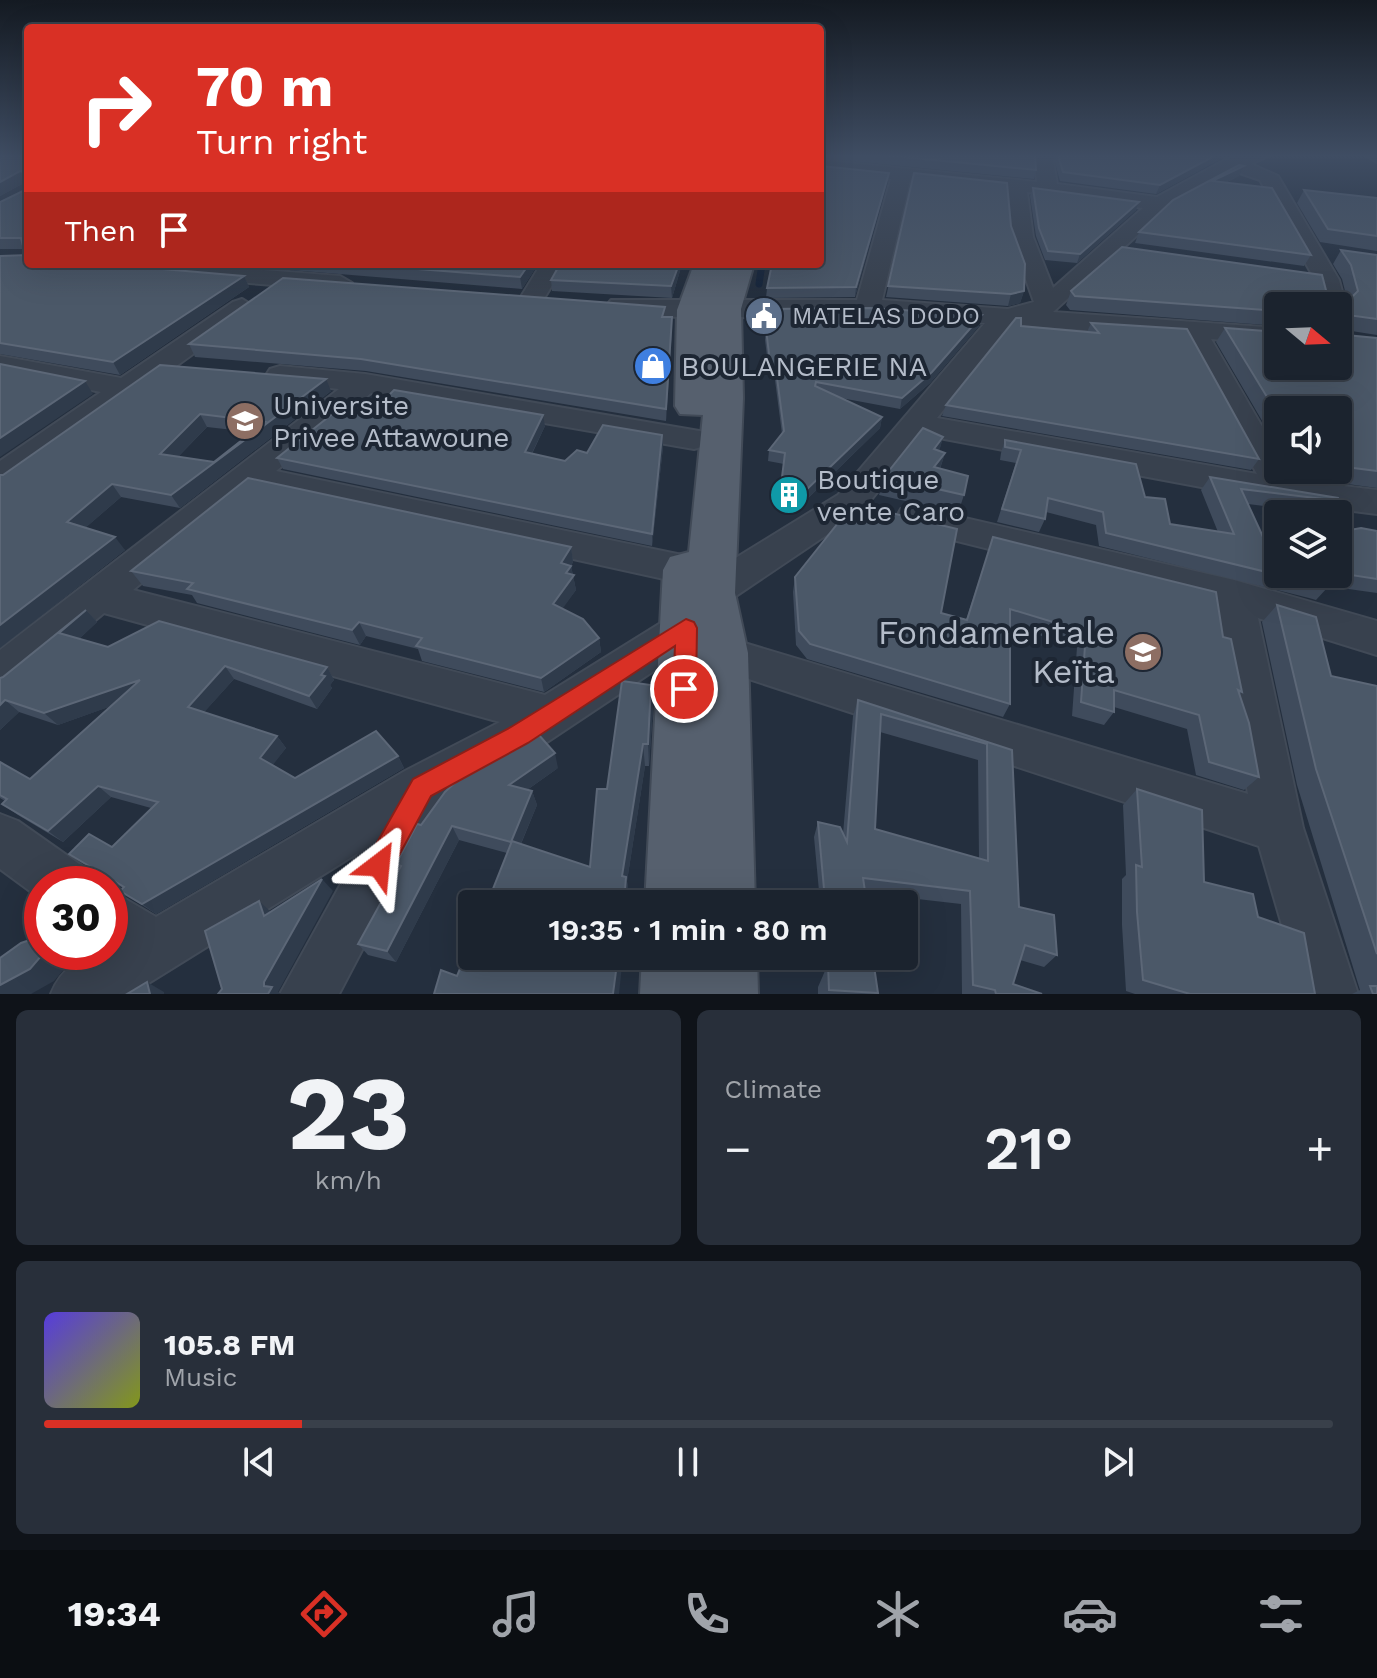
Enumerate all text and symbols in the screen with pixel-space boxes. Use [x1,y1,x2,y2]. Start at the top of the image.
text: 70 m [196,54,333,120]
icon: right [64,56,168,160]
text: Turn right [196,121,367,163]
icon: arrive [152,208,196,252]
text: Then [64,213,136,248]
north arrow [1264,292,1352,380]
map controls [1264,292,1352,588]
public building icon: MATELAS DODO [743,295,785,337]
place label: MATELAS DODO [792,302,980,330]
shop icon: BOULANGERIE NA [632,345,674,387]
place label: BOULANGERIE NA [681,350,927,383]
place label: Universite Privee Attawoune [273,389,510,454]
button: sound [1264,396,1352,484]
school or university icon: Universite Privee Attawoune [224,400,266,442]
place label: Boutique vente Caro [817,463,965,528]
building icon: Boutique vente Caro [768,474,810,516]
button: layers [1264,500,1352,588]
place label: Fondamentale Keïta [878,612,1115,691]
school or university icon: Fondamentale Keïta [1122,631,1164,673]
pin [650,655,718,723]
icon: arrive [662,667,706,711]
position arrow [337,823,421,907]
speed limit sign: 30 [24,866,128,970]
text: 19:35 · 1 min · 80 m [548,912,828,947]
text: 23 [286,1052,410,1174]
text: Climate [725,1074,822,1104]
text: 21° [984,1113,1073,1184]
text: − [725,1123,751,1175]
text: + [1306,1123,1333,1175]
text: km/h [315,1165,382,1195]
text: 105.8 FM [164,1327,295,1362]
text: Music [164,1362,237,1392]
icon: previous [237,1440,281,1484]
icon: pause [666,1440,710,1484]
icon: next [1096,1440,1140,1484]
icon: directions [296,1586,352,1642]
icon: music [488,1586,544,1642]
icon: phone [679,1586,735,1642]
icon: climate [870,1586,926,1642]
icon: car [1062,1586,1118,1642]
icon: filters [1253,1586,1309,1642]
text: 19:34 [68,1593,161,1635]

